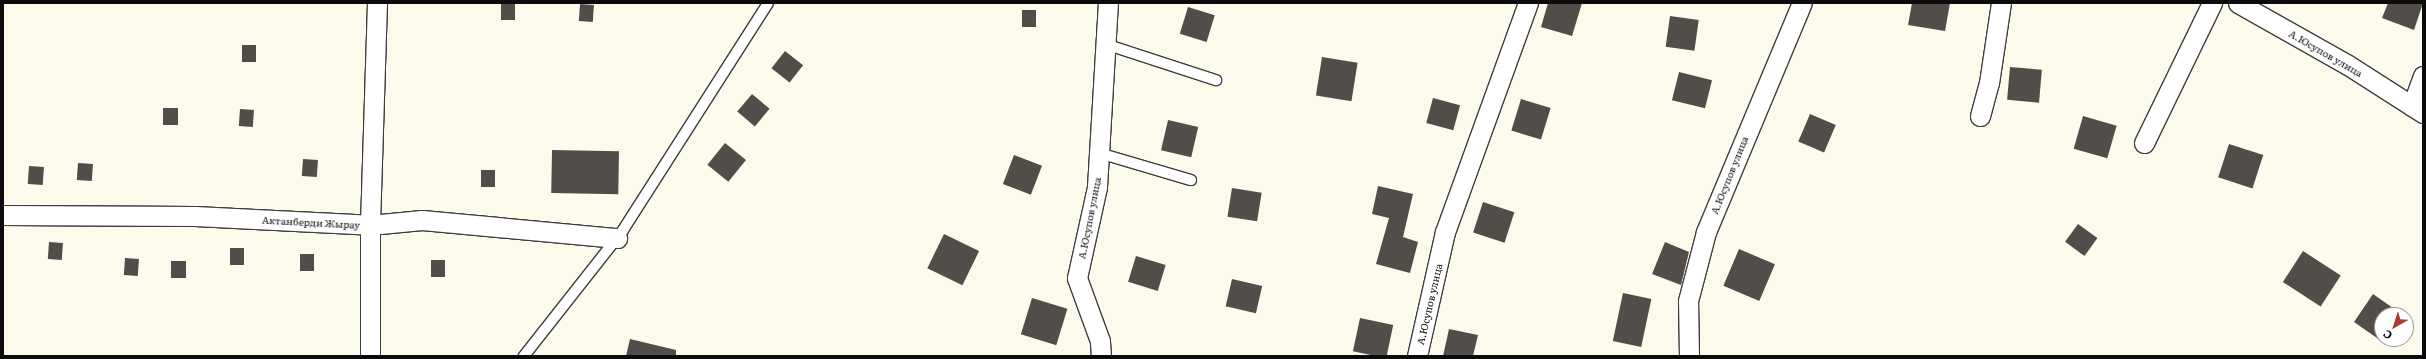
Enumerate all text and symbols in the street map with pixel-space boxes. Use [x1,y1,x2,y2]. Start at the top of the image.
street label: А.Юсупов улица [2287,27,2365,79]
street label: А.Юсупов улица [1708,134,1750,216]
street label: А.Юсупов улица [1075,176,1103,260]
street label: Актанберди Жырау [262,213,360,231]
street label: А.Юсупов улица [1414,262,1444,346]
north arrow [2374,307,2414,347]
text: С [2379,327,2395,344]

